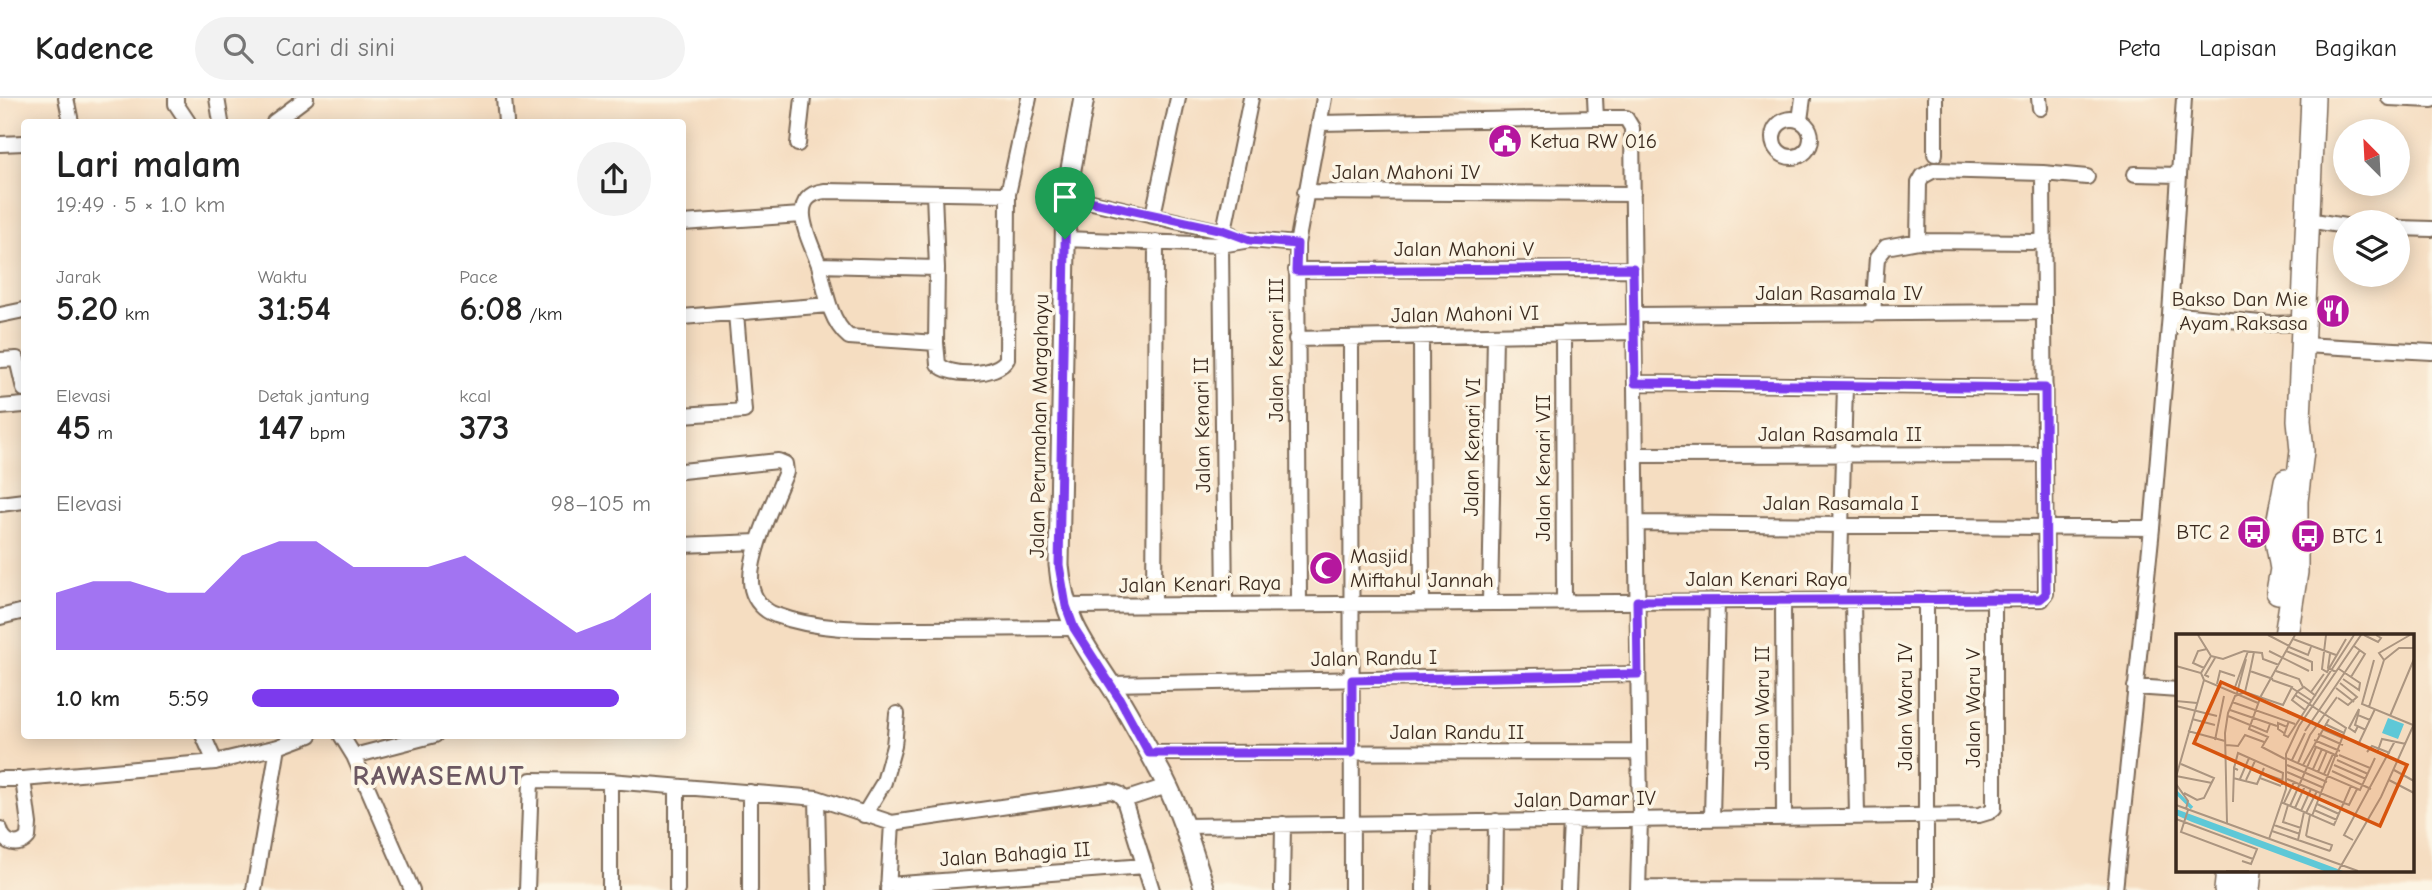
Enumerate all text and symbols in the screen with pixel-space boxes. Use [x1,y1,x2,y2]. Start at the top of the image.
search box [195,17,685,80]
text: Kadence [35,29,153,67]
icon: search [219,29,257,67]
text: Cari di sini [275,33,395,63]
text: Peta [2118,34,2161,62]
text: Lapisan [2199,34,2277,62]
text: Bagikan [2315,34,2397,62]
north arrow [2333,119,2410,196]
map controls [2333,119,2410,287]
public building icon: Ketua RW 016 [1486,122,1524,160]
place label: Ketua RW 016 [1530,129,1657,153]
button: share [577,142,651,216]
text: Lari malam [56,143,241,187]
street label: Jalan Mahoni IV [1332,160,1481,184]
pin [1035,167,1095,239]
icon: arrive [1046,178,1084,216]
text: 19:49 · 5 × 1.0 km [56,191,225,218]
button: layers [2333,210,2410,287]
street label: Jalan Mahoni V [1394,237,1535,261]
text: Jarak [56,266,101,288]
text: Waktu [258,266,307,288]
text: Pace [459,266,498,288]
street label: Jalan Kenari III [1264,278,1288,422]
street label: Jalan Rasamala IV [1755,281,1923,305]
place label: Bakso Dan Mie Ayam Raksasa [2172,287,2308,335]
text: 5.20 [56,288,118,329]
text: 31:54 [258,288,331,329]
text: 6:08 [459,288,523,329]
restaurant icon: Bakso Dan Mie Ayam Raksasa [2314,292,2352,330]
street label: Jalan Perumahan Margahayu [1025,294,1053,558]
street label: Jalan Mahoni VI [1391,301,1539,327]
text: km [118,303,150,325]
text: /km [523,303,562,325]
street label: Jalan Kenari II [1189,357,1215,493]
street label: Jalan Kenari VI [1459,377,1485,517]
text: Elevasi [56,385,111,407]
text: Detak jantung [258,385,370,407]
text: kcal [459,385,491,407]
street label: Jalan Kenari VII [1531,394,1555,542]
text: 45 [56,407,91,448]
text: 147 [258,407,303,448]
text: 373 [459,407,510,448]
text: m [91,422,113,444]
text: bpm [303,422,346,444]
street label: Jalan Rasamala II [1758,422,1922,446]
text: Elevasi [56,490,122,517]
text: 98–105 m [551,490,651,517]
street label: Jalan Rasamala I [1763,491,1919,515]
bus stop icon: BTC 2 [2235,513,2273,551]
bus stop icon: BTC 1 [2289,517,2327,555]
place label: BTC 2 [2176,520,2230,544]
place label: BTC 1 [2332,524,2383,548]
place label: Masjid Miftahul Jannah [1350,544,1494,592]
mosque icon: Masjid Miftahul Jannah [1307,549,1345,587]
street label: Jalan Kenari Raya [1686,567,1848,591]
street label: Jalan Kenari Raya [1119,571,1281,597]
inset map [2176,634,2414,872]
street label: Jalan Waru IV [1893,642,1917,771]
street label: Jalan Randu I [1311,645,1437,671]
street label: Jalan Waru II [1750,646,1774,770]
street label: Jalan Waru V [1961,648,1985,768]
text: 1.0 km [56,685,120,712]
text: 5:59 [168,685,209,712]
street label: Jalan Randu II [1390,720,1524,744]
district label: RAWASEMUT [352,760,526,792]
street label: Jalan Damar IV [1514,786,1657,812]
street label: Jalan Bahagia II [939,837,1091,871]

